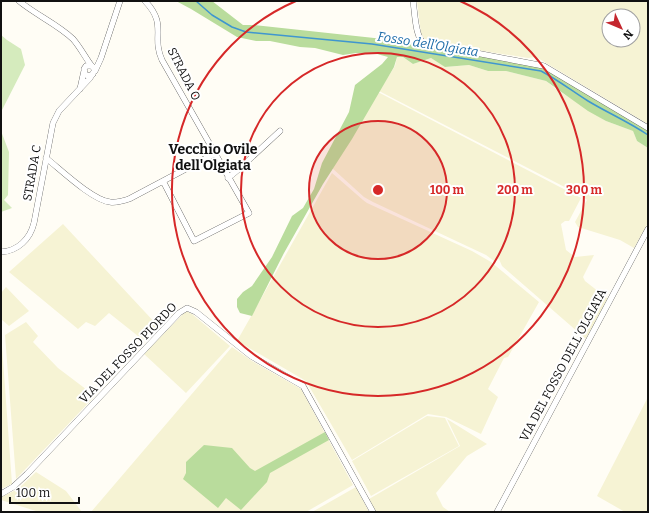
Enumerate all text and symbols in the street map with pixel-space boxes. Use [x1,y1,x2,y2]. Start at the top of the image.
north arrow [601,8,641,48]
text: N [620,27,635,43]
water label: Fosso dell’Olgiata [376,29,480,59]
street label: STRADA O [165,45,203,103]
district label: Vecchio Ovile dell'Olgiata [169,141,258,174]
street label: STRADA C [20,144,44,202]
centre of rings [371,183,385,197]
text: 100 m [430,183,465,197]
text: 200 m [497,183,533,197]
text: 300 m [566,183,602,197]
street label: VIA DEL FOSSO DELL'OLGIATA [517,286,609,444]
street label: VIA DEL FOSSO PIORDO [76,300,180,406]
scale bar [10,479,79,505]
text: 100 m [16,486,51,500]

